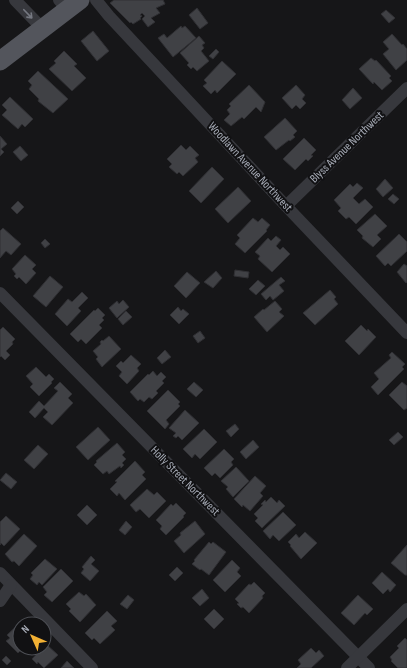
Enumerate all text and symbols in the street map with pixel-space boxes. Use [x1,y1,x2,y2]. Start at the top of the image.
one-way arrow [24,9,33,19]
street label: Blyss Avenue Northwest [307,108,387,186]
street label: Woodlawn Avenue Northwest [204,119,296,215]
street label: Holly Street Northwest [147,443,223,519]
north arrow [12,616,52,656]
text: N [19,623,32,636]

